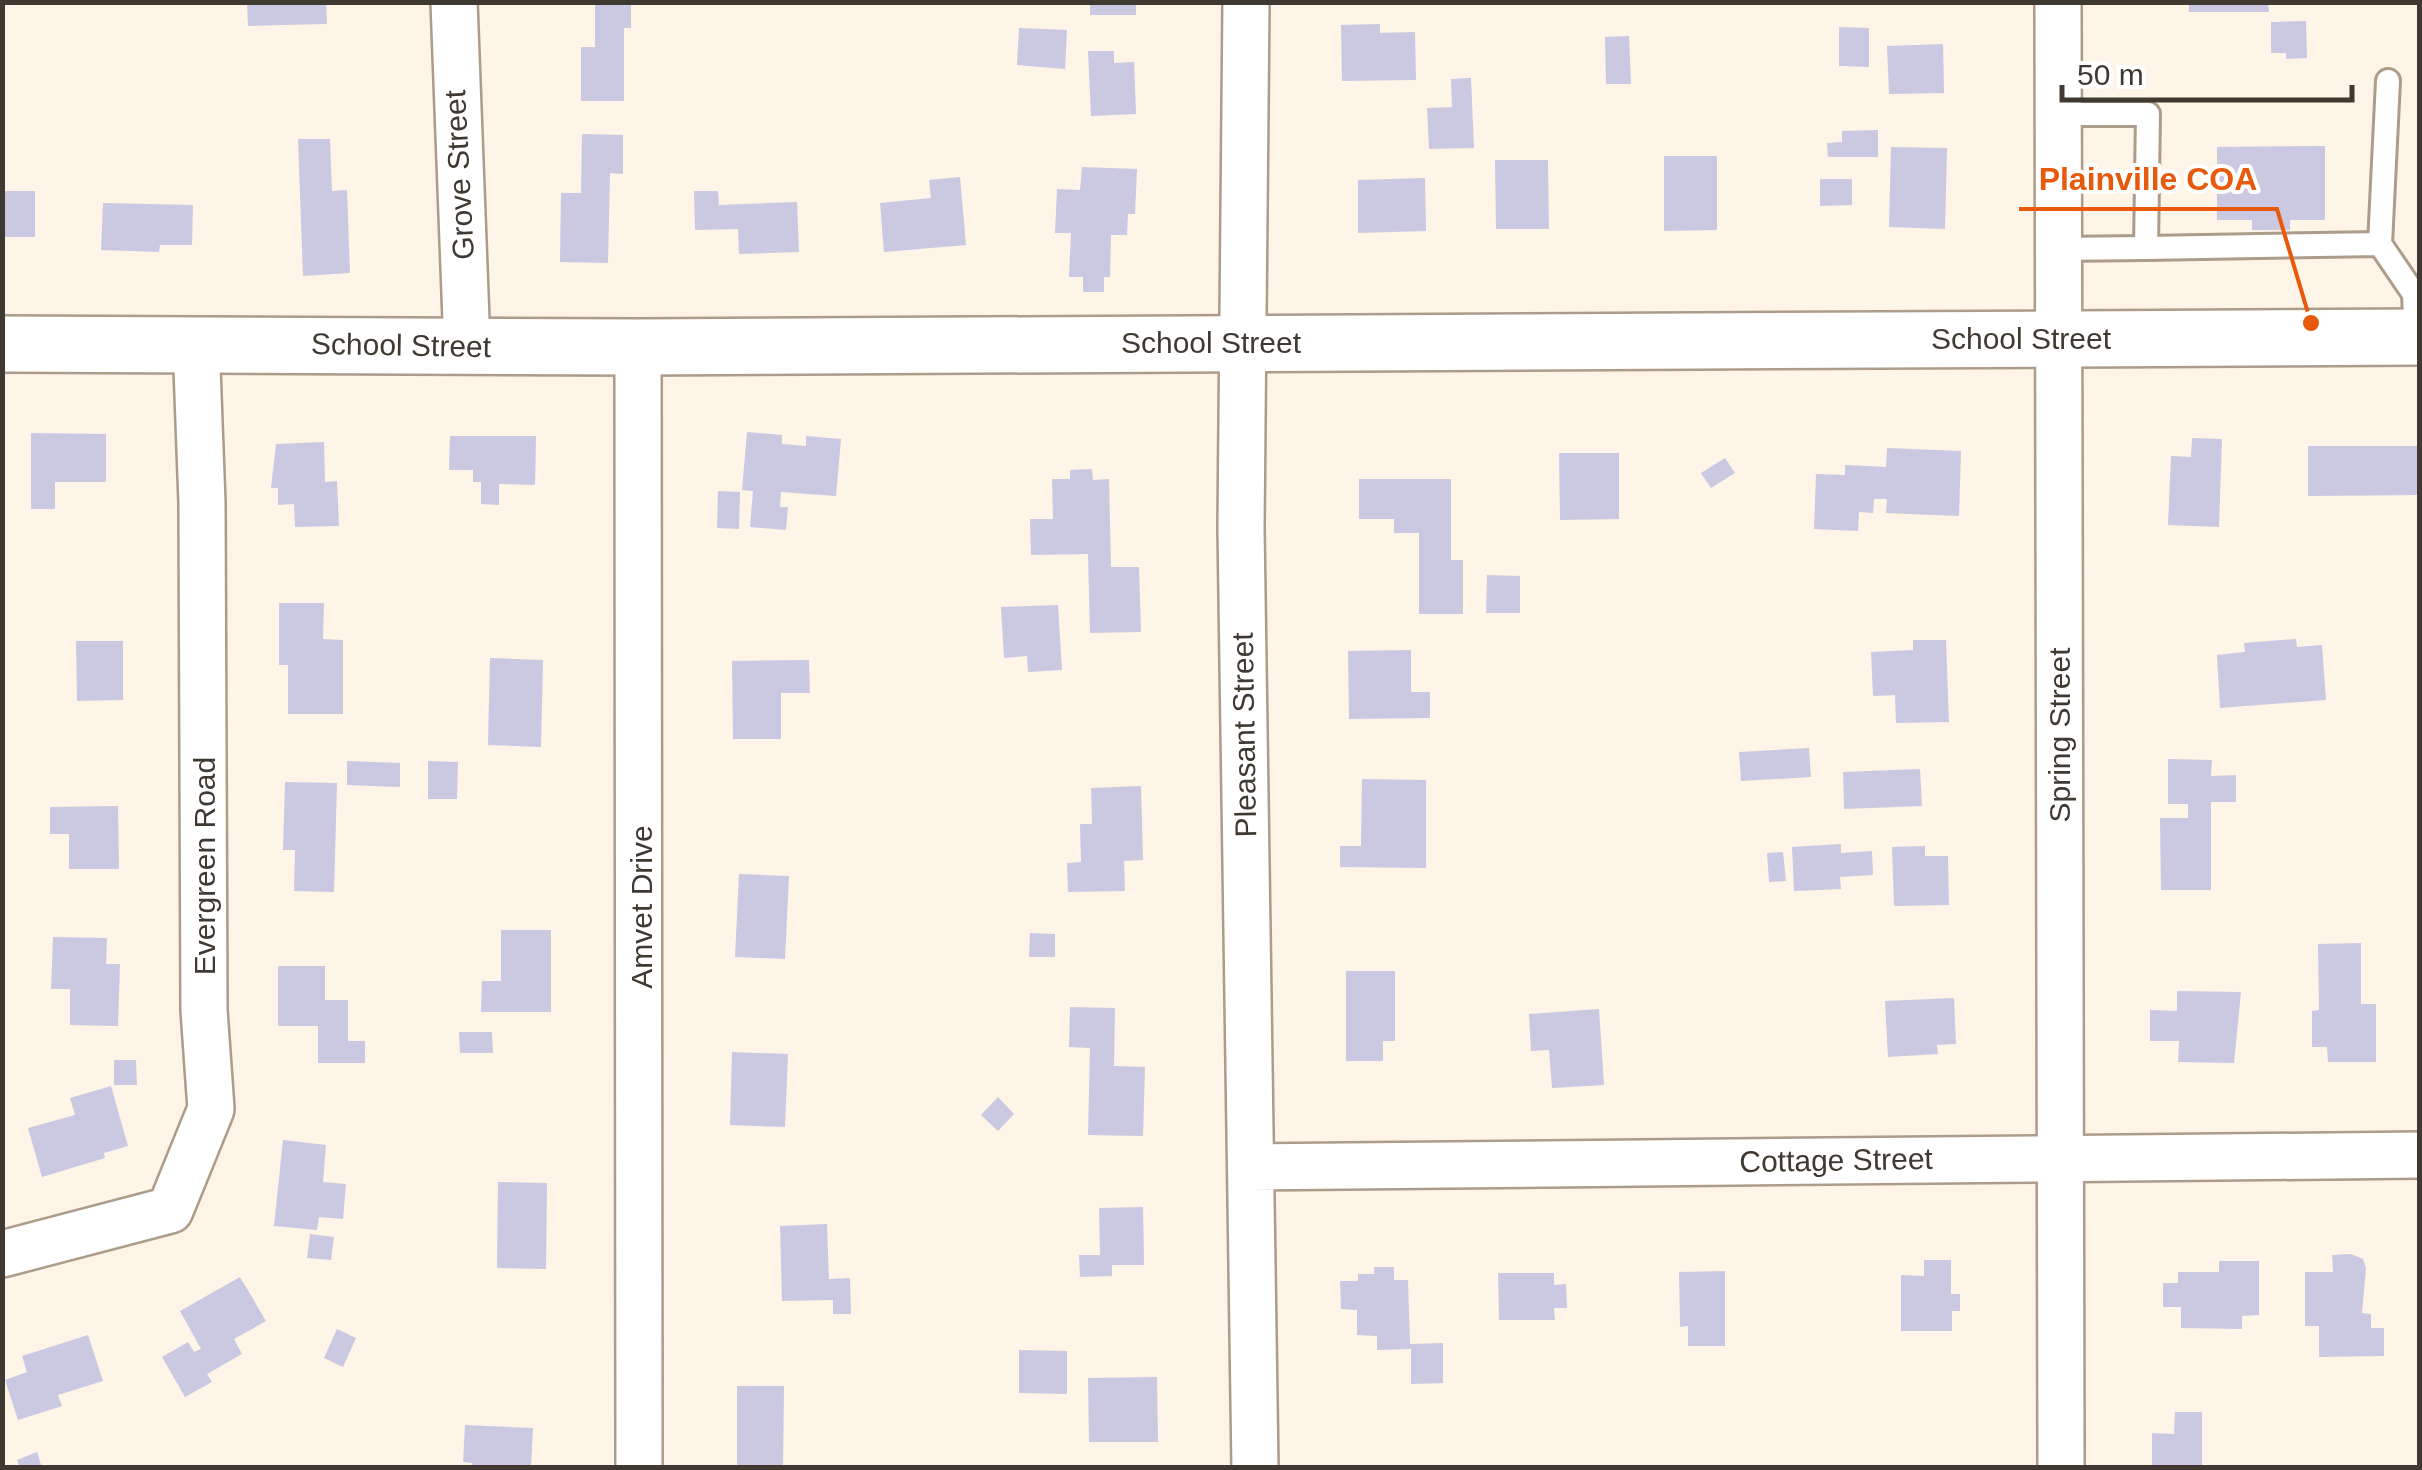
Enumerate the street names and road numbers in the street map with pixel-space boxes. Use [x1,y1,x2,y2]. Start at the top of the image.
street label: Grove Street [438,89,480,261]
street label: School Street [1931,322,2112,355]
street label: School Street [1121,326,1302,359]
street label: School Street [311,327,492,363]
street label: Pleasant Street [1226,632,1262,838]
street label: Spring Street [2043,647,2076,823]
street label: Evergreen Road [188,757,221,975]
street label: Amvet Drive [625,825,658,989]
street label: Cottage Street [1739,1142,1934,1178]

